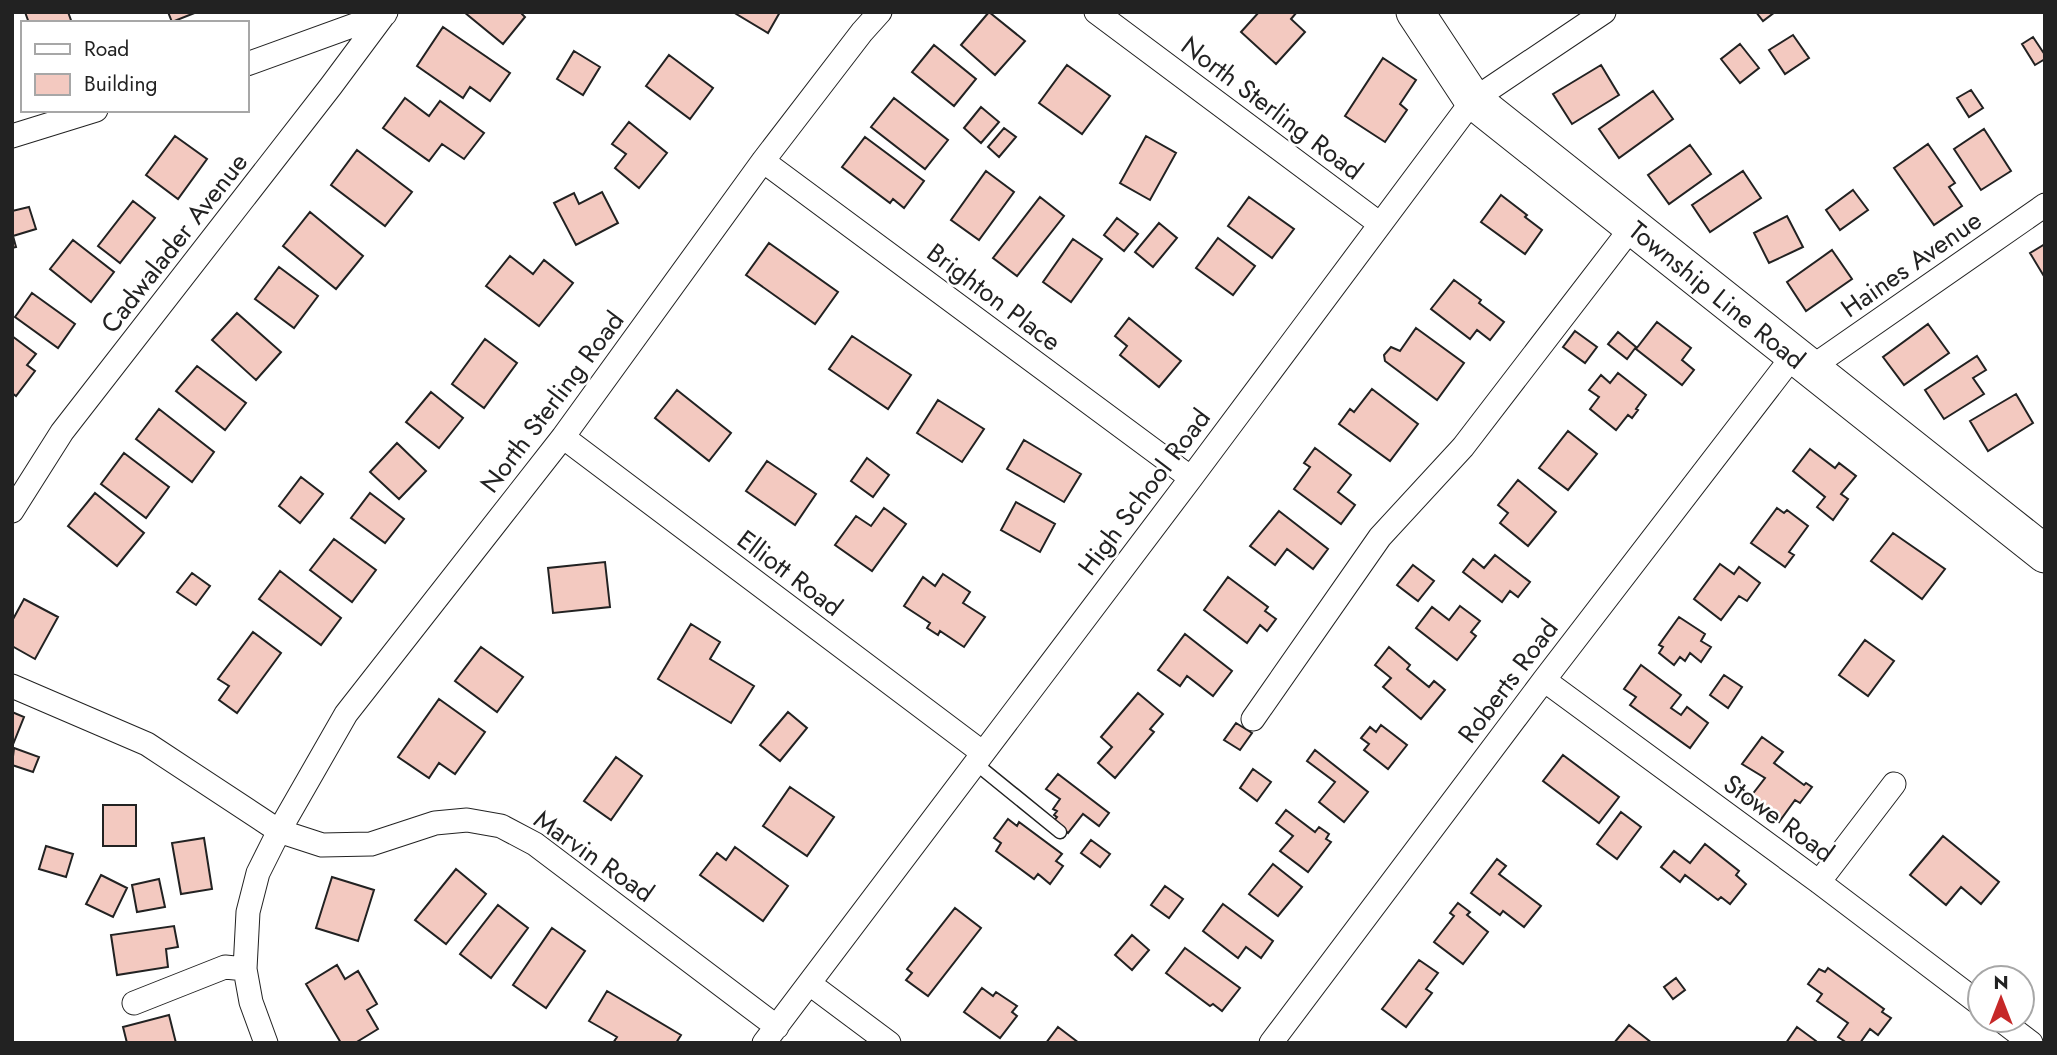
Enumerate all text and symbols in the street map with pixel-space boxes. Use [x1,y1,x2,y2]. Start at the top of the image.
legend [21,21,248,112]
street label: North Sterling Road [1173,27,1371,189]
text: Road [84,34,129,64]
text: Building [84,69,157,99]
street label: Cadwalader Avenue [91,145,257,341]
street label: Haines Avenue [1833,201,1989,327]
street label: Township Line Road [1621,212,1813,378]
street label: Brighton Place [919,234,1069,360]
street label: North Sterling Road [471,303,633,501]
street label: High School Road [1069,401,1219,583]
street label: Elliott Road [729,521,851,625]
street label: Roberts Road [1449,611,1567,751]
street label: Stowe Road [1716,765,1842,871]
street label: Marvin Road [526,801,662,911]
north arrow [1966,964,2036,1034]
text: N [1993,969,2009,996]

